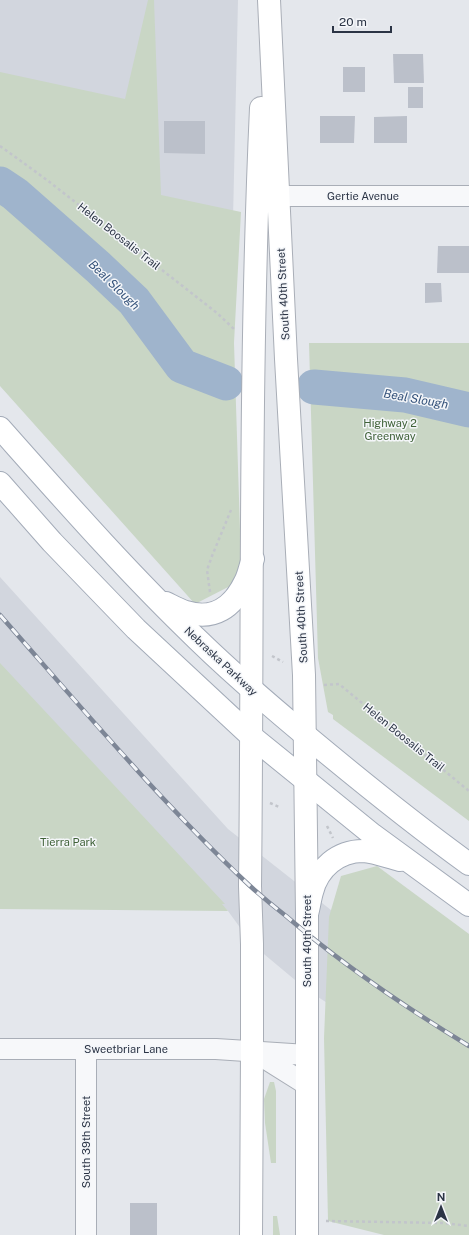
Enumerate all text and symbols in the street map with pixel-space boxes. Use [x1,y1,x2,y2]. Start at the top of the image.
scale bar [333,8,391,34]
text: 20 m [339,15,367,29]
street label: Gertie Avenue [327,190,399,202]
street label: Helen Boosalis Trail [75,200,163,272]
street label: South 40th Street [275,248,291,340]
water label: Beal Slough [86,257,143,313]
water label: Beal Slough [383,386,450,412]
park label: Highway 2 Greenway [363,417,417,442]
street label: South 40th Street [293,571,309,663]
street label: Nebraska Parkway [182,624,260,698]
street label: Helen Boosalis Trail [361,701,447,773]
park label: Tierra Park [40,836,96,848]
street label: South 40th Street [301,895,313,987]
street label: Sweetbriar Lane [84,1043,168,1055]
street label: South 39th Street [80,1096,92,1188]
north arrow [421,1187,461,1227]
text: N [437,1191,445,1203]

